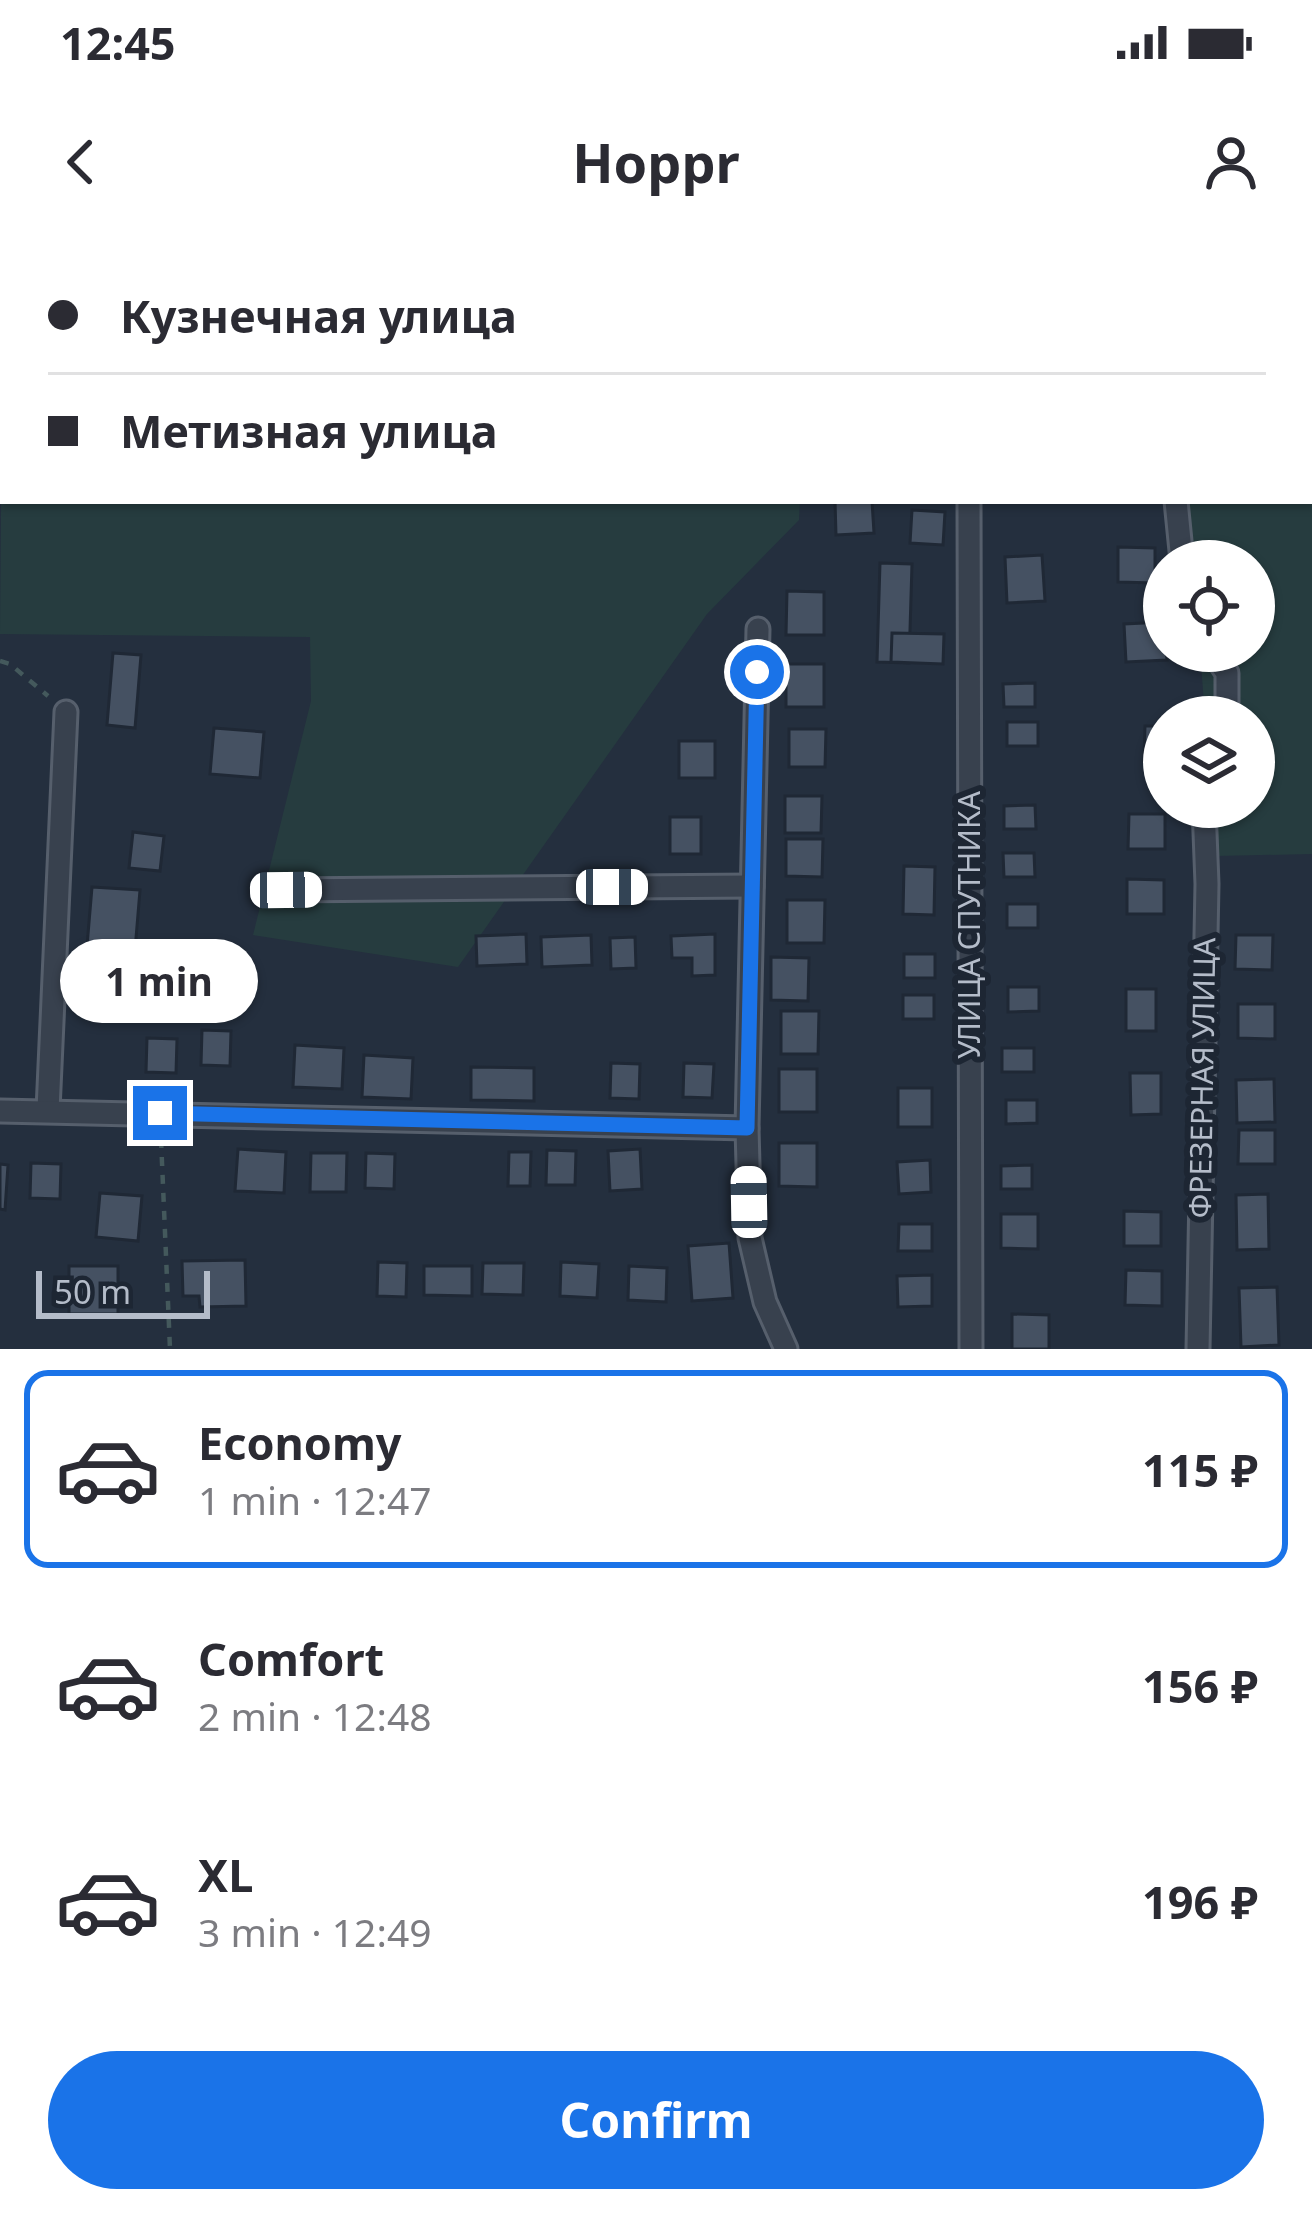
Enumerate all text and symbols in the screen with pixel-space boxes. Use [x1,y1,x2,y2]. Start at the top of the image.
text: 12:45 [60,12,176,73]
text: Hoppr [572,125,740,199]
icon: back [48,129,114,195]
icon: person [1198,129,1264,195]
text: Кузнечная улица [120,285,517,346]
text: Метизная улица [120,400,498,461]
map controls [1143,540,1275,828]
button: locate [1143,540,1275,672]
route start [730,645,784,699]
button: layers [1143,696,1275,828]
street label: УЛИЦА СПУТНИКА [948,790,989,1059]
car [576,869,648,905]
car [250,871,322,909]
street label: ФРЕЗЕРНАЯ УЛИЦА [1179,936,1224,1219]
callout: 1 min [61,939,259,1023]
text: 1 min [105,954,213,1007]
route end [133,1086,187,1140]
car [730,1166,768,1238]
scale bar [36,1265,210,1318]
text: 50 m [54,1269,131,1314]
text: Economy [198,1412,402,1473]
icon: car [54,1415,162,1523]
text: 115 ₽ [1142,1439,1258,1500]
text: 1 min · 12:47 [198,1473,432,1526]
text: Comfort [198,1628,384,1689]
icon: car [54,1631,162,1739]
text: 156 ₽ [1142,1655,1258,1716]
text: 2 min · 12:48 [198,1689,432,1742]
text: XL [198,1844,253,1905]
icon: car [54,1847,162,1955]
text: 196 ₽ [1142,1871,1258,1932]
text: 3 min · 12:49 [198,1905,432,1958]
button: Confirm [48,2051,1264,2189]

